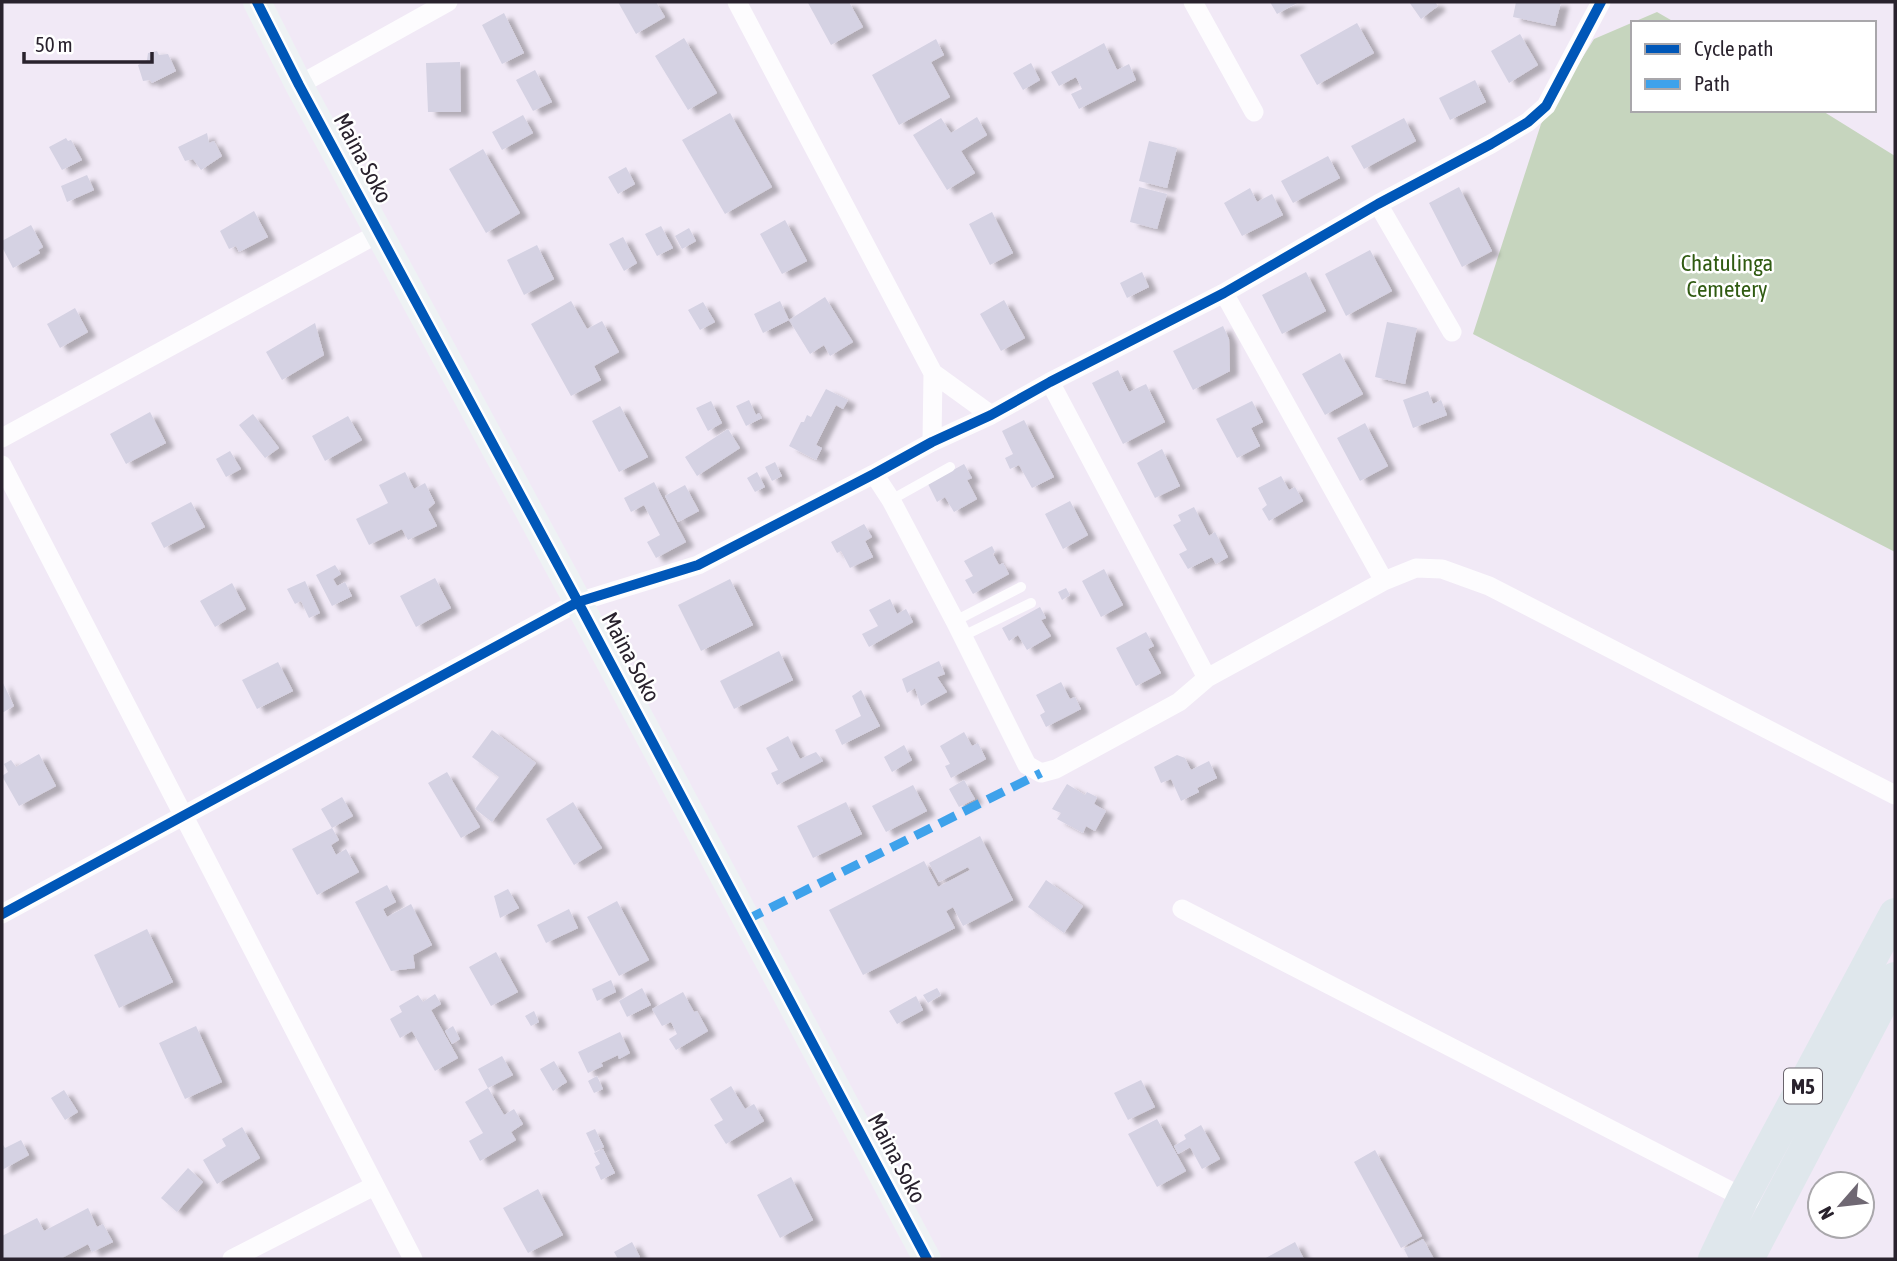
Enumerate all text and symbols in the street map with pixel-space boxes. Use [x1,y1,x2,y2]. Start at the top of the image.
scale bar [24,21,152,65]
legend [1631,21,1876,112]
text: 50 m [35,32,73,56]
text: Cycle path [1694,36,1773,60]
text: Path [1694,71,1730,95]
street label: Maina Soko [329,109,397,207]
park label: Chatulinga Cemetery [1681,250,1773,302]
street label: Maina Soko [597,608,665,706]
road number: M5 [1784,1068,1822,1104]
street label: Maina Soko [863,1109,931,1207]
north arrow [1806,1170,1876,1240]
text: N [1814,1203,1838,1223]

